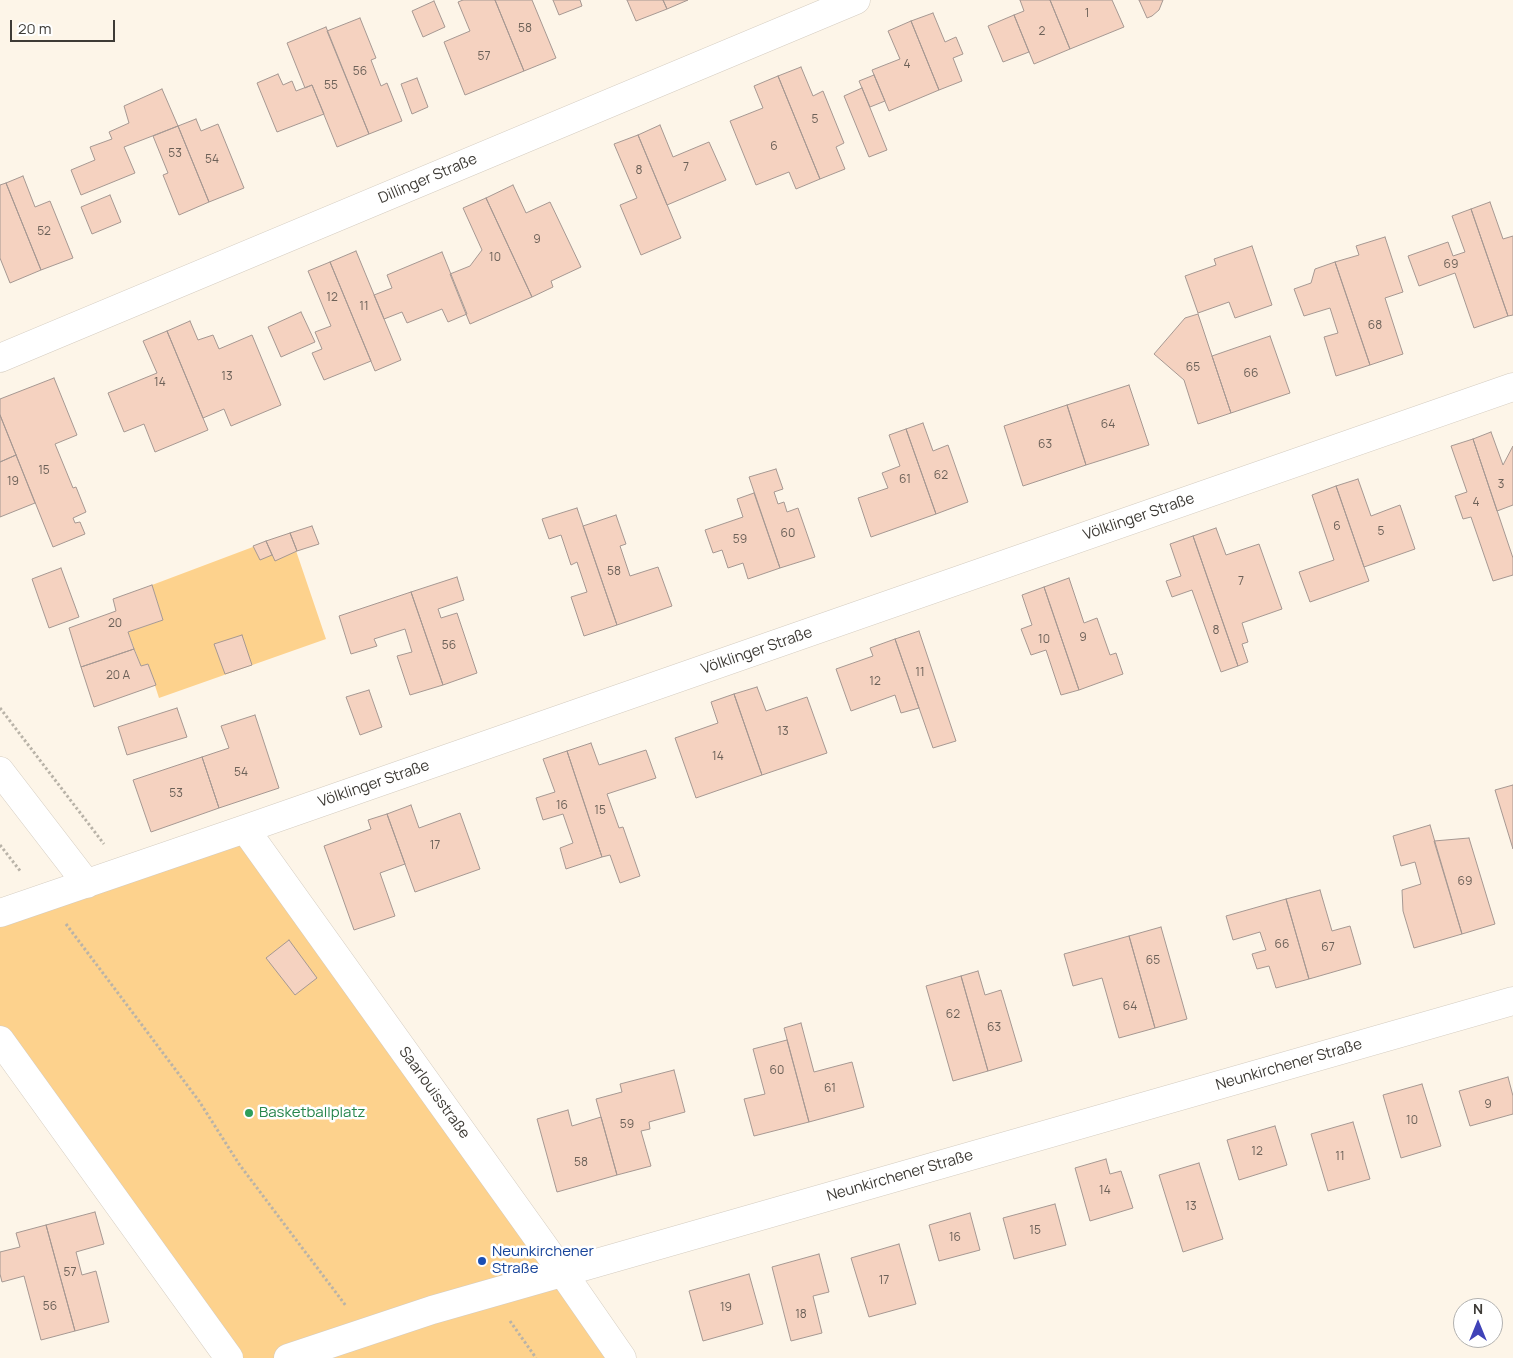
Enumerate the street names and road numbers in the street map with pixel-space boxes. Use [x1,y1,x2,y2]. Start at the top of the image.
street label: Dillinger Straße [376,150,480,208]
street label: Völklinger Straße [1081,490,1197,544]
street label: Völklinger Straße [699,624,815,678]
street label: Völklinger Straße [316,757,432,811]
street label: Neunkirchener Straße [1214,1035,1364,1095]
street label: Saarlouisstraße [395,1044,473,1142]
street label: Neunkirchener Straße [825,1146,975,1206]

